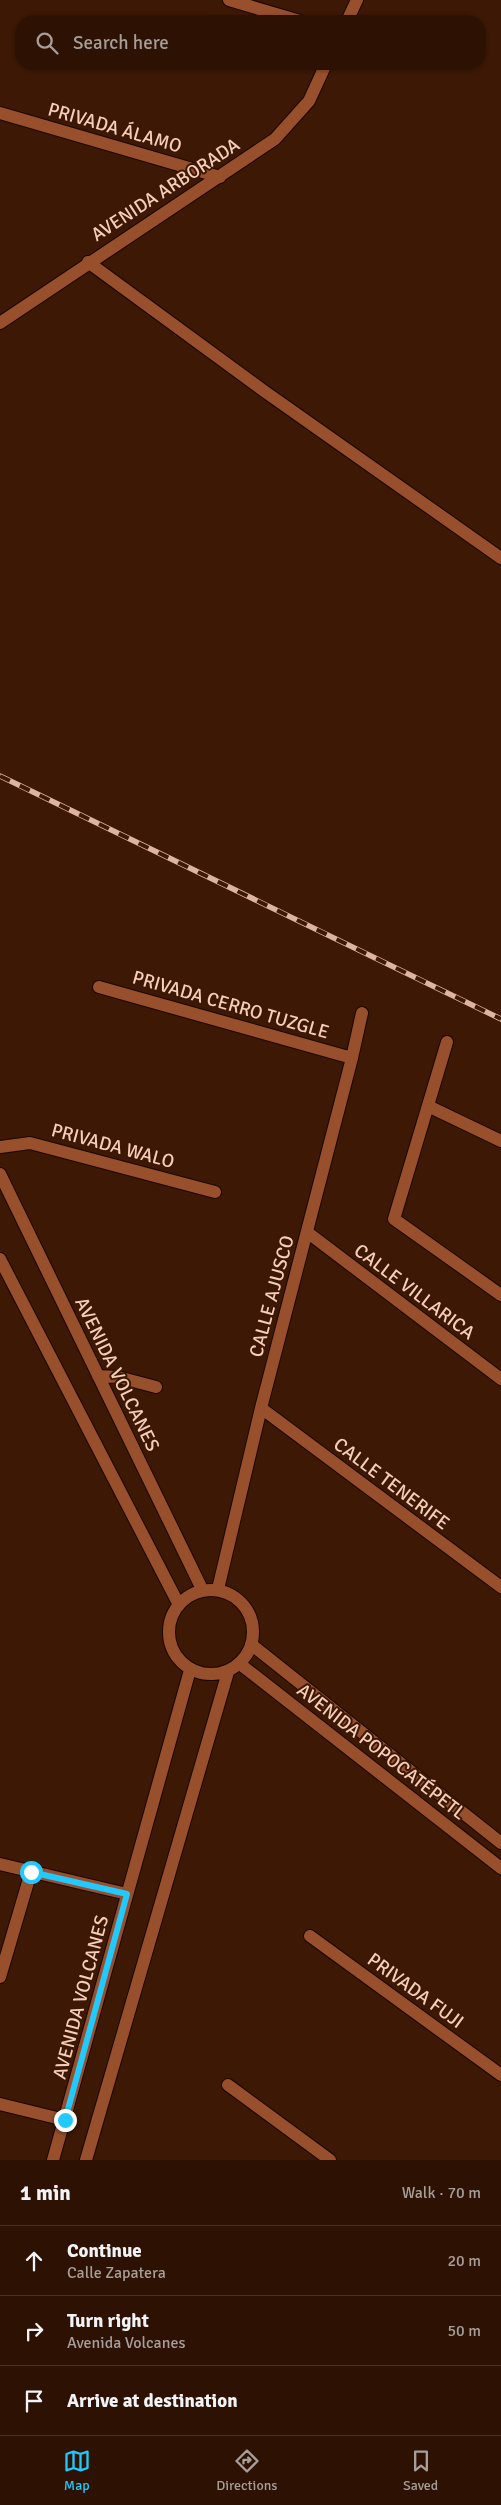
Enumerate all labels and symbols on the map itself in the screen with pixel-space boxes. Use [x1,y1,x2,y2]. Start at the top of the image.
street label: PRIVADA ÁLAMO [45,97,184,159]
street label: AVENIDA ARBORADA [87,133,245,247]
street label: PRIVADA CERRO TUZGLE [130,965,332,1045]
street label: PRIVADA WALO [49,1118,177,1174]
street label: CALLE AJUSCO [244,1233,300,1360]
street label: CALLE VILLARICA [349,1239,480,1345]
street label: AVENIDA VOLCANES [69,1293,165,1455]
street label: CALLE TENERIFE [329,1432,454,1535]
street label: AVENIDA POPOCATÉPETL [292,1678,471,1825]
route start [20,1861,43,1884]
street label: AVENIDA VOLCANES [48,1913,114,2082]
street label: PRIVADA FUJI [362,1948,468,2034]
route end [54,2109,77,2132]

